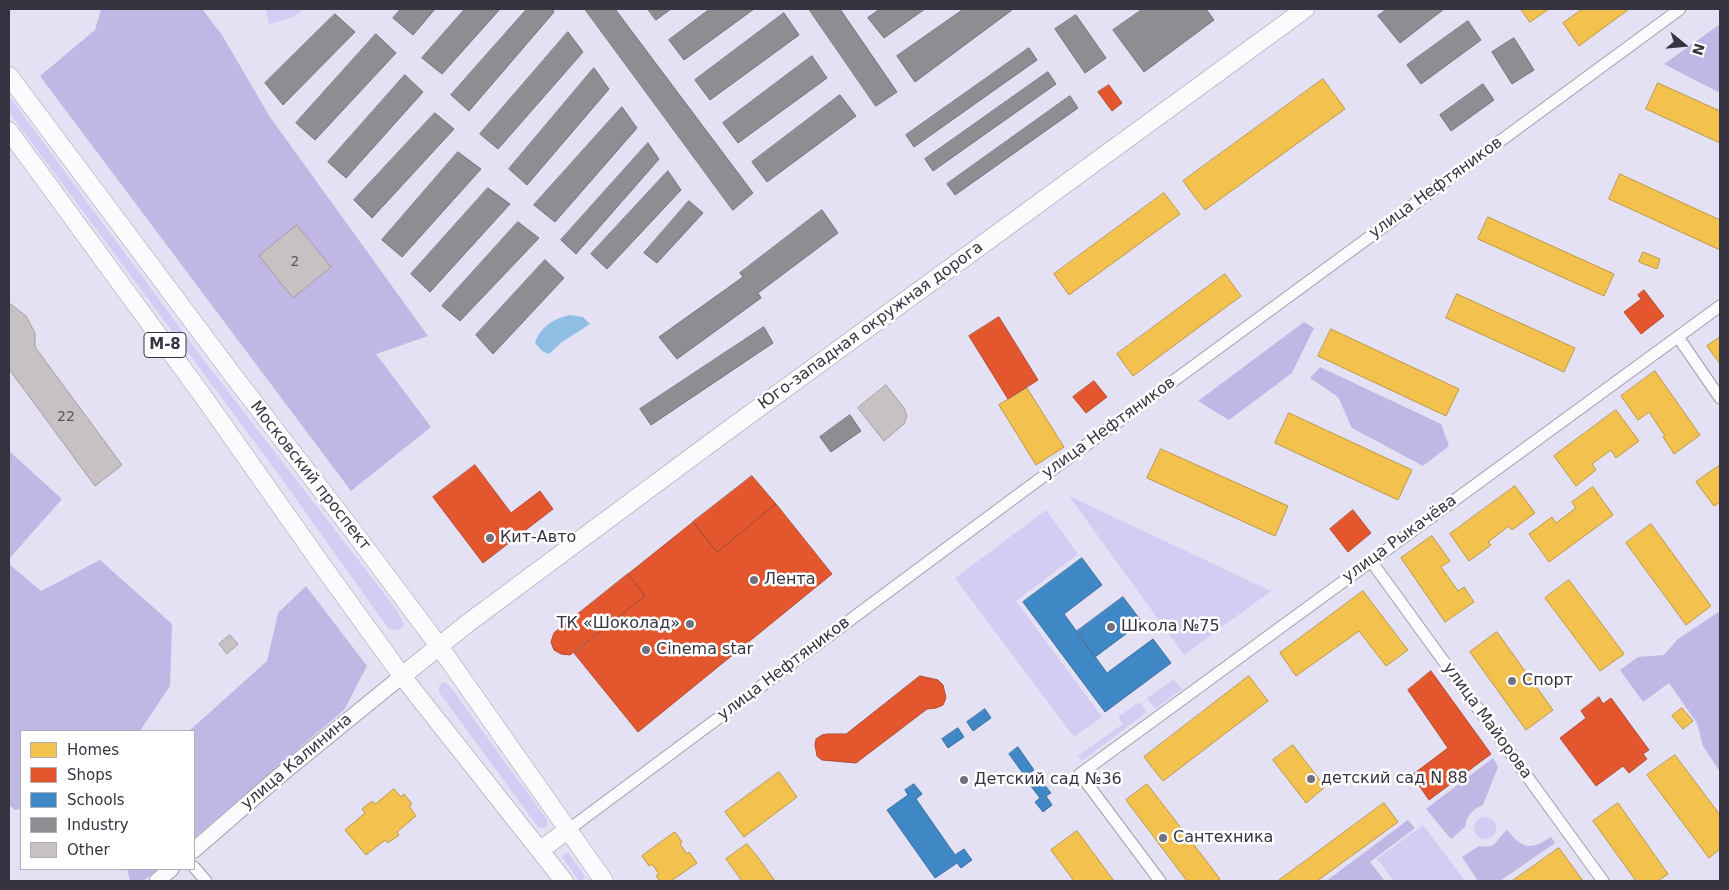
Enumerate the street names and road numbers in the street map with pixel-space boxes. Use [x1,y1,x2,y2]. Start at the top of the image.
street label: улица Нефтяников [1366,133,1506,243]
street label: Юго-западная окружная дорога [755,238,987,414]
road number: М-8 [144,332,186,358]
street label: улица Нефтяников [1039,373,1179,483]
street label: Московский проспект [246,398,374,554]
street label: улица Рыкачёва [1339,491,1461,587]
street label: улица Нефтяников [714,613,854,725]
street label: улица Майорова [1438,659,1536,783]
street label: улица Калинина [238,710,356,814]

